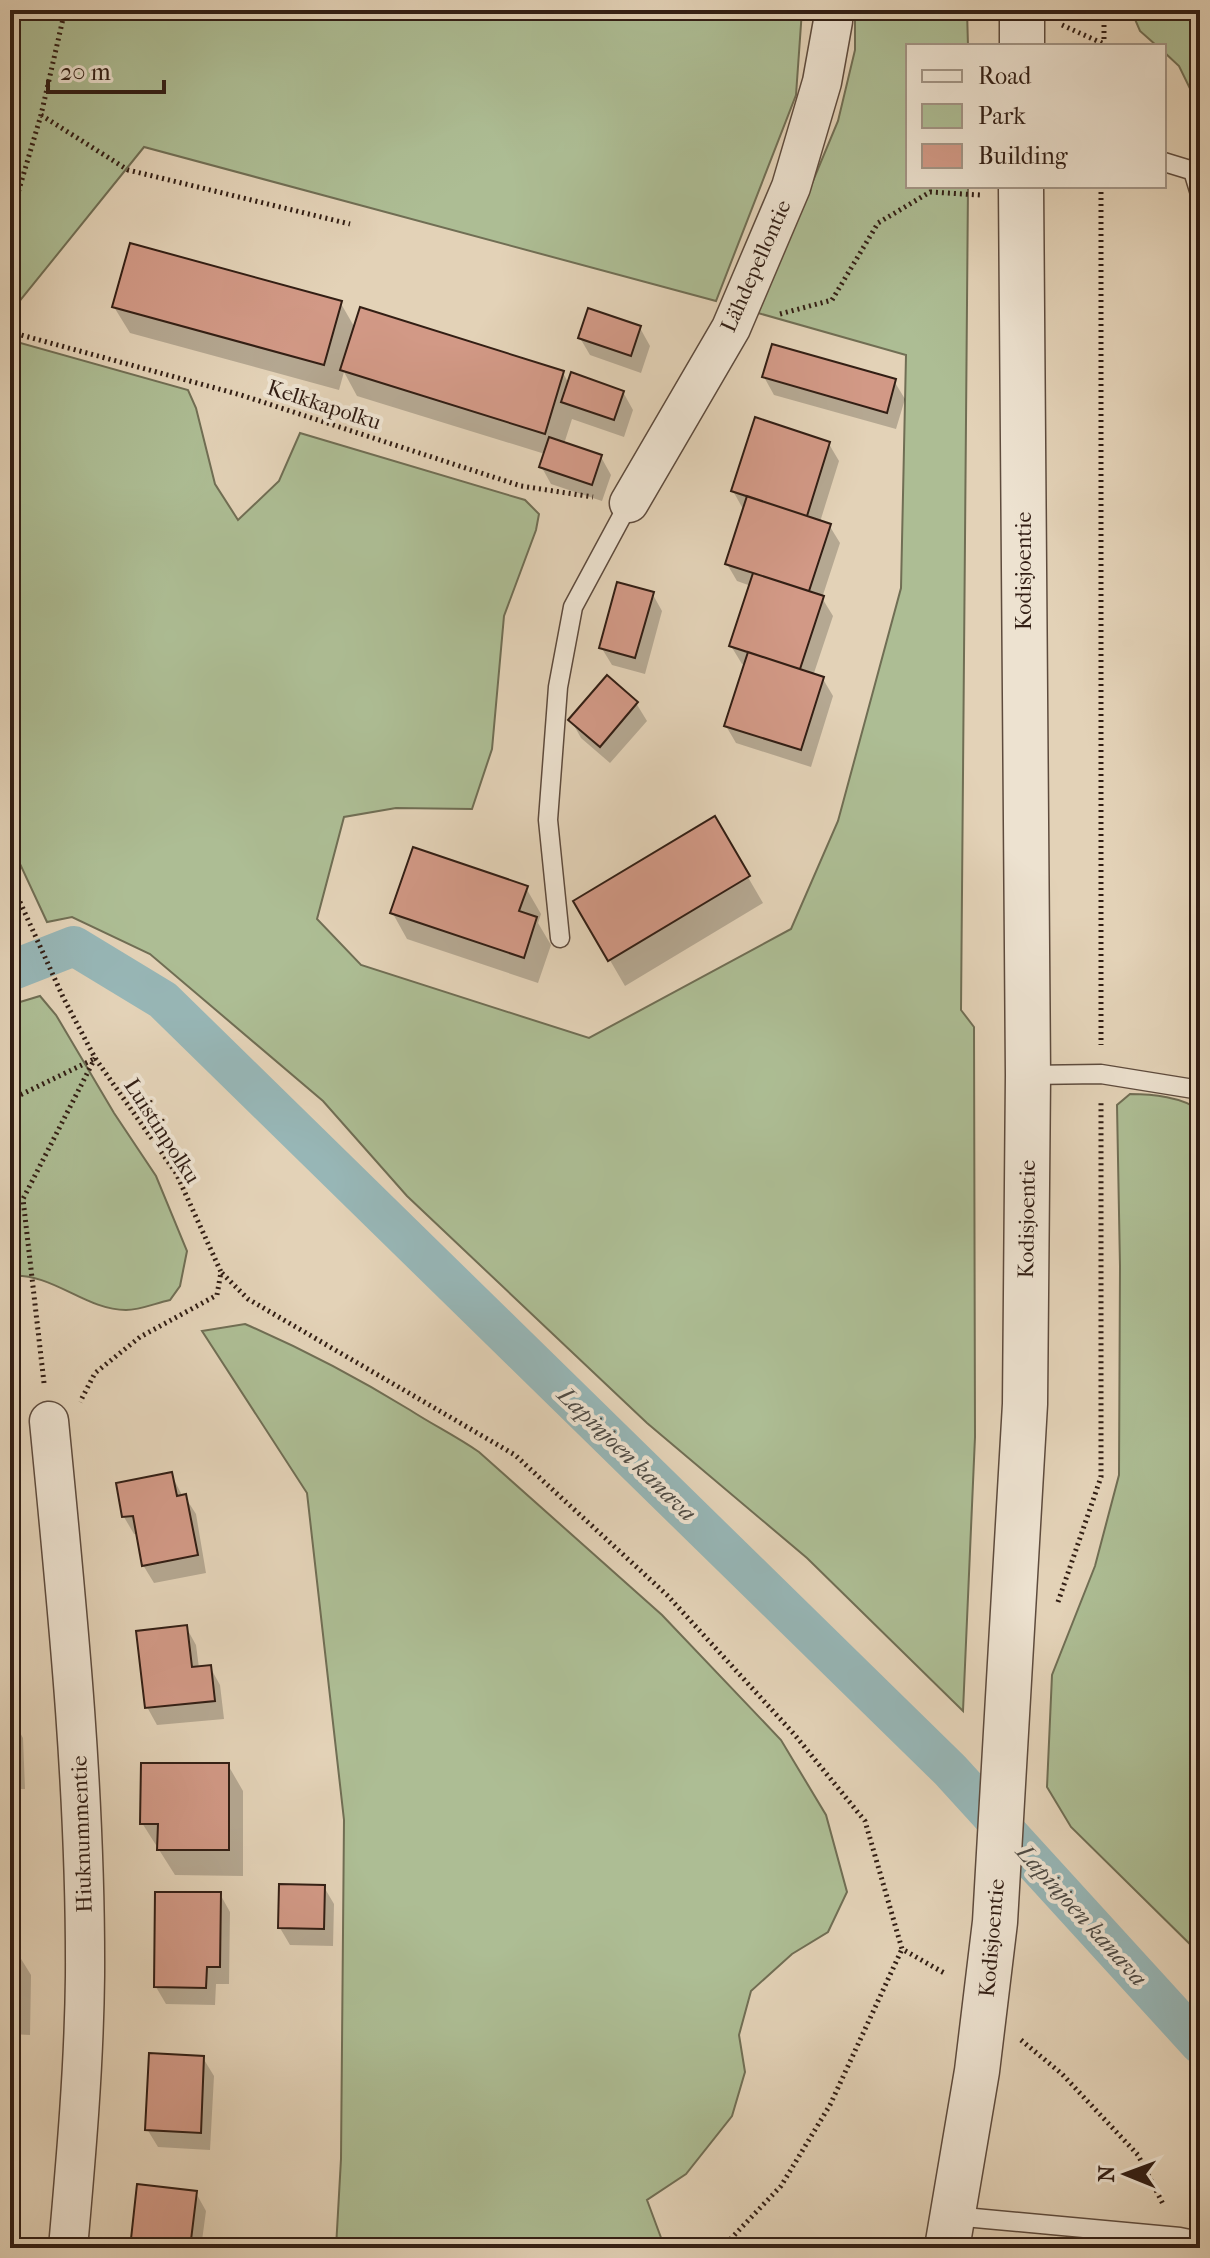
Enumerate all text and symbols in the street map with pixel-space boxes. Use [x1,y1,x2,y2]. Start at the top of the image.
scale bar [48,44,164,94]
legend [906,44,1166,188]
text: 20 m [60,58,111,86]
text: Road [978,62,1032,90]
text: Park [978,102,1026,130]
text: Building [978,142,1069,170]
street label: Lähdepellontie [715,196,797,336]
street label: Kelkkapolku [264,374,385,436]
street label: Kodisjoentie [1011,512,1037,630]
street label: Luistinpolku [118,1074,206,1189]
street label: Kodisjoentie [1013,1159,1041,1279]
water label: Lapinjoen kanava [551,1380,702,1527]
street label: Hiuknummentie [66,1755,98,1913]
water label: Lapinjoen kanava [1010,1837,1153,1992]
street label: Kodisjoentie [974,1878,1010,1998]
north arrow [1086,2134,1166,2214]
text: N [1094,2165,1120,2182]

